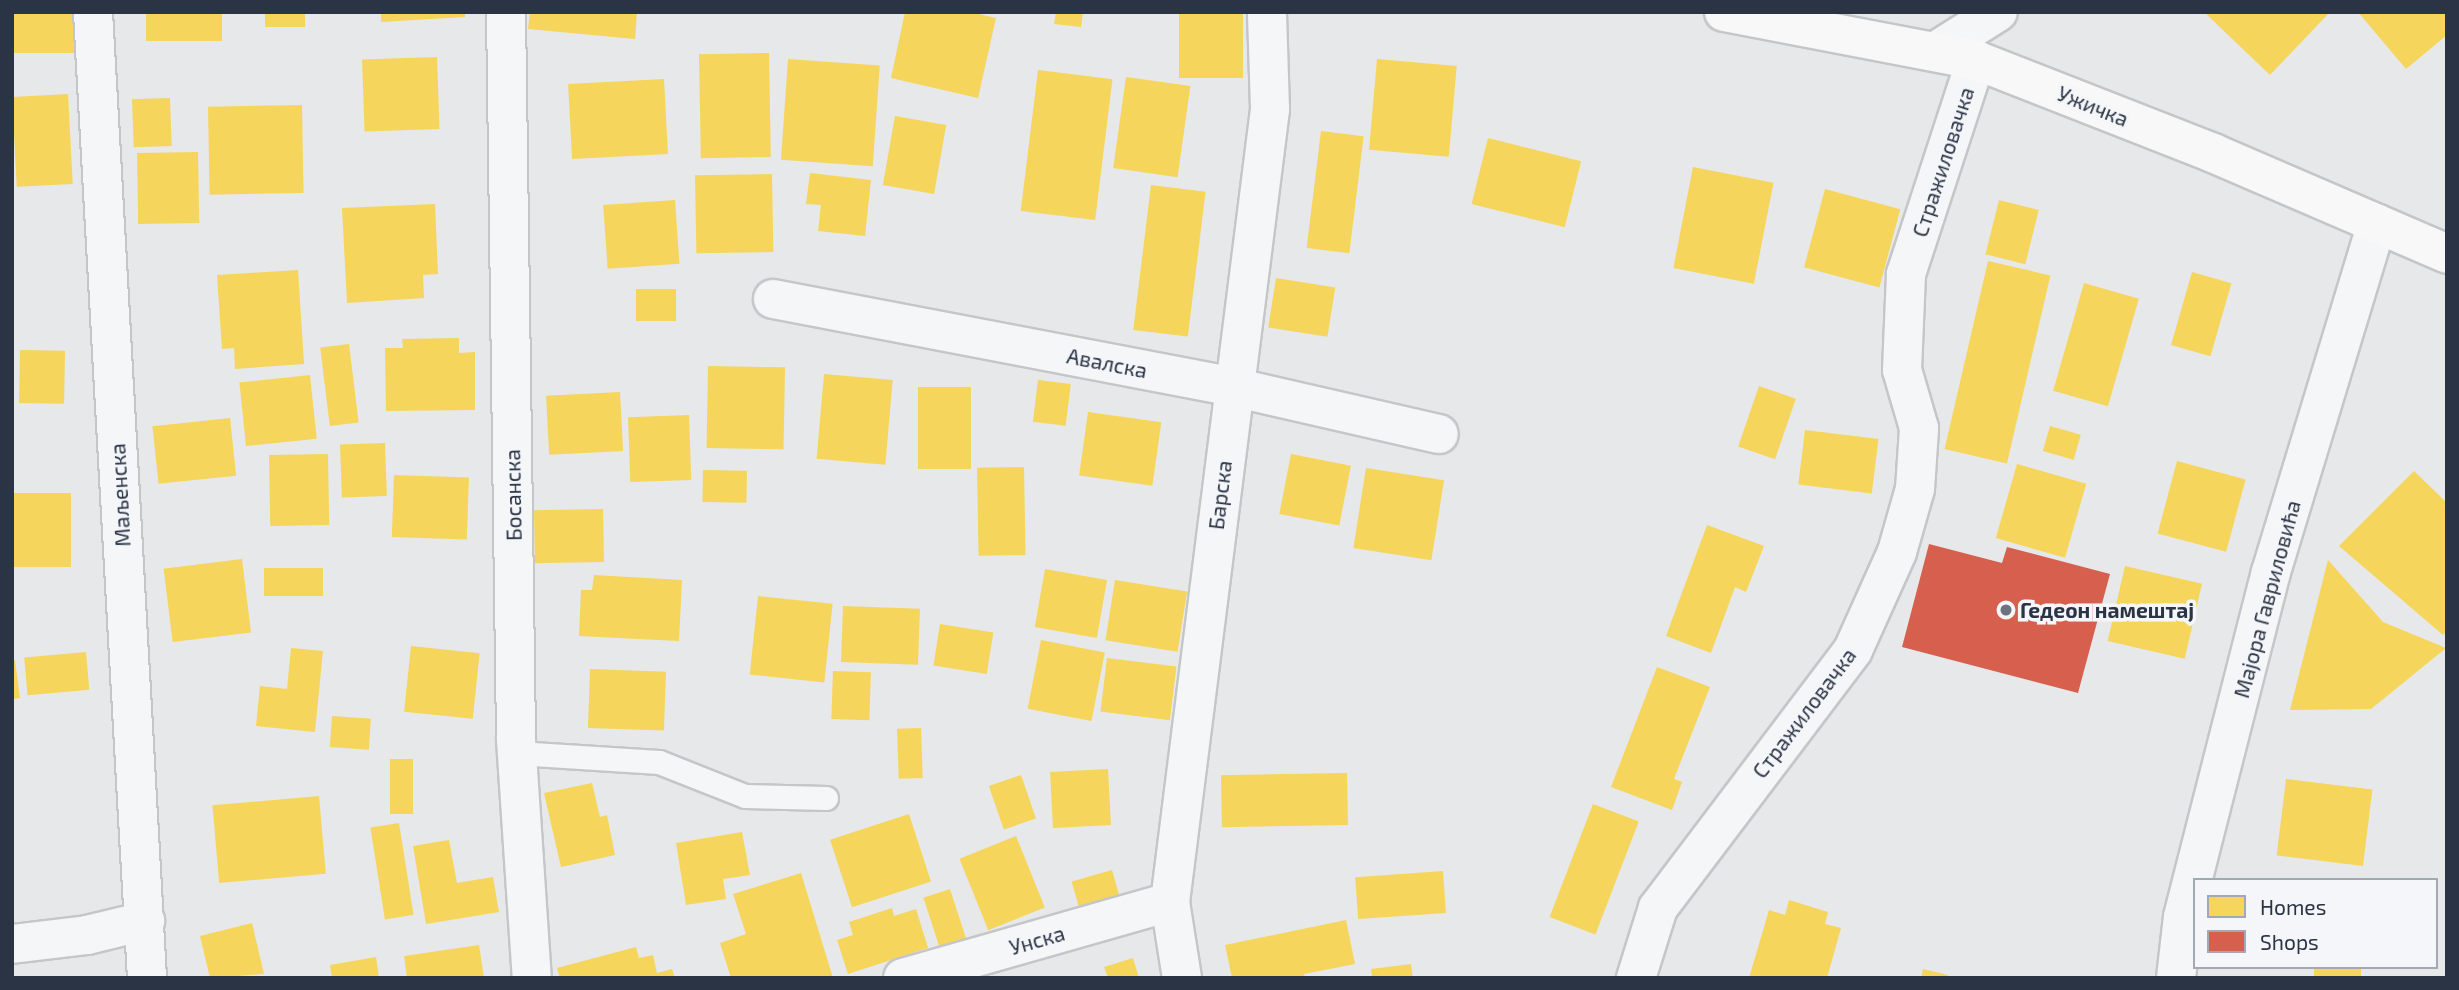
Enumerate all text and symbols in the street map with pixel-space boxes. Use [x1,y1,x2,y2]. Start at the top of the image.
street label: Ужичка [2054,80,2132,132]
street label: Стражиловачка [1907,84,1979,240]
street label: Авалска [1065,343,1149,383]
street label: Маљенска [105,443,135,547]
street label: Босанска [500,449,526,541]
street label: Барска [1203,459,1237,531]
street label: Мајора Гавриловића [2228,497,2306,701]
place label: Гедеон намештај [2020,597,2194,623]
marker: Гедеон намештај [1998,602,2014,618]
street label: Стражиловачка [1747,643,1861,783]
legend [2193,878,2438,969]
text: Homes [2260,894,2326,919]
street label: Унска [1006,920,1068,960]
text: Shops [2260,929,2319,954]

